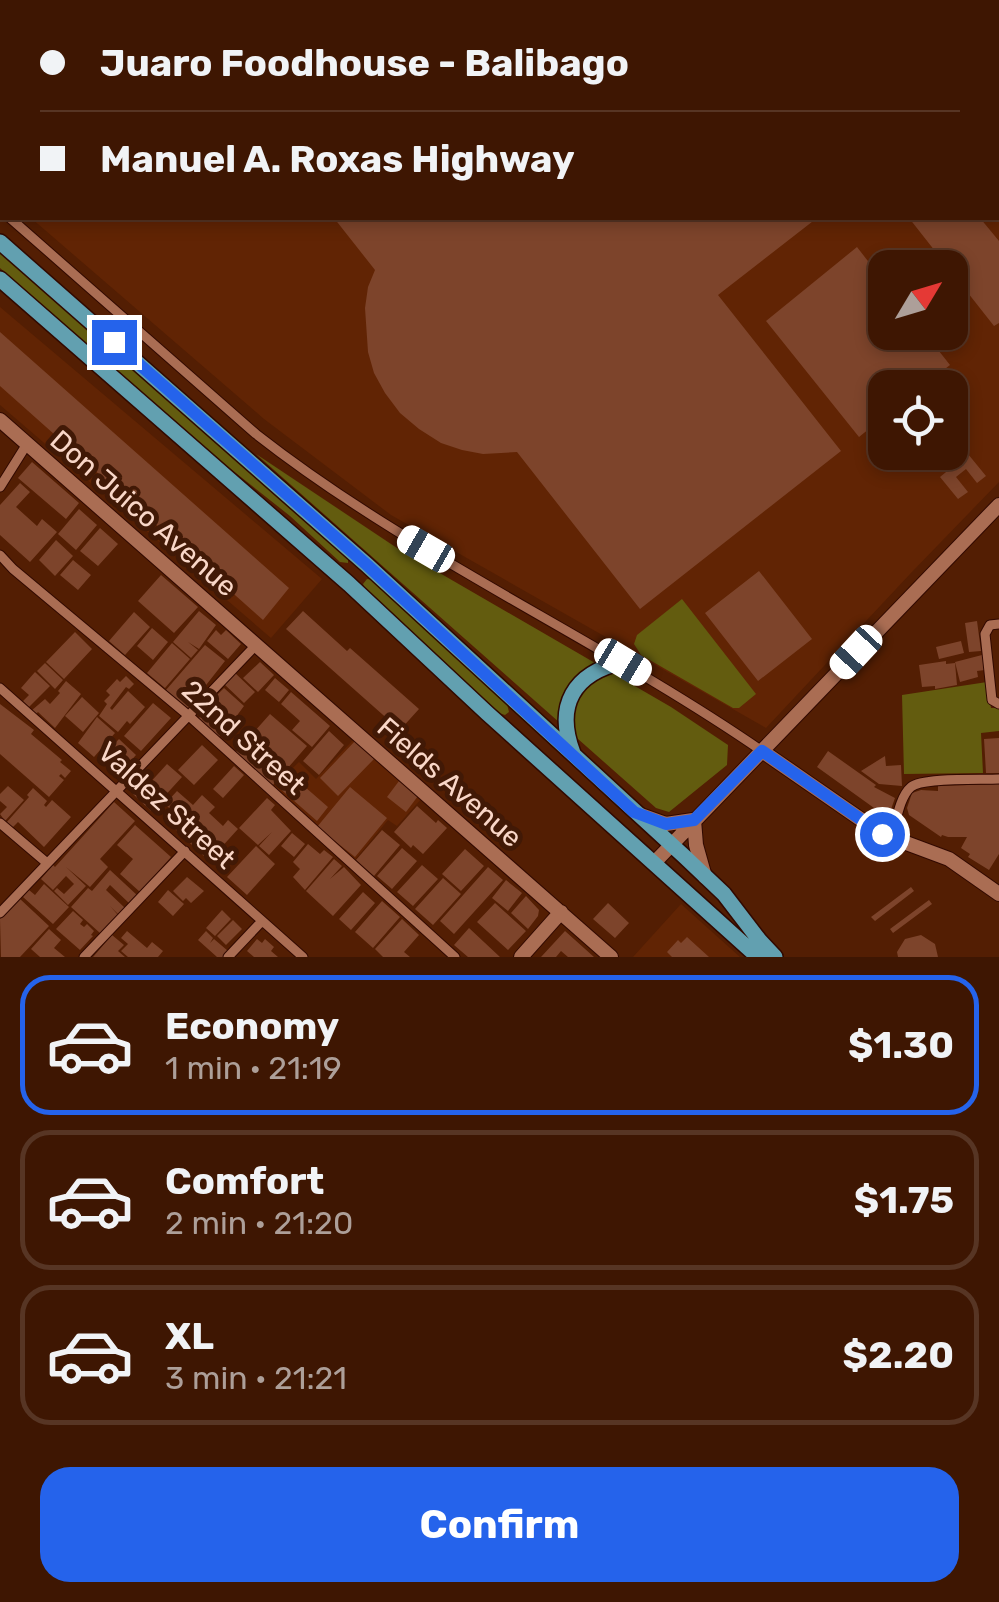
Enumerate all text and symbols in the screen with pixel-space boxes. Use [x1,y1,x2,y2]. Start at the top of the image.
text: Juaro Foodhouse - Balibago [100,40,629,86]
text: Manuel A. Roxas Highway [100,136,575,182]
north arrow [868,250,968,350]
map controls [868,250,968,470]
route end [92,320,137,365]
button: locate [868,370,968,470]
street label: Don Juico Avenue [44,423,244,603]
car [393,521,459,577]
car [825,620,887,684]
car [590,634,656,690]
street label: 22nd Street [175,673,312,801]
street label: Fields Avenue [371,711,529,854]
street label: Valdez Street [91,735,242,876]
route start [860,812,905,857]
icon: car [45,1000,135,1090]
text: Economy [165,1003,339,1049]
text: $1.30 [848,1022,954,1068]
text: 1 min · 21:19 [165,1049,342,1087]
icon: car [45,1155,135,1245]
text: Comfort [165,1158,324,1204]
text: $1.75 [854,1177,954,1223]
text: 2 min · 21:20 [165,1204,353,1242]
icon: car [45,1310,135,1400]
text: XL [165,1313,214,1359]
text: $2.20 [843,1332,954,1378]
text: 3 min · 21:21 [165,1359,347,1397]
button: Confirm [40,1467,959,1582]

